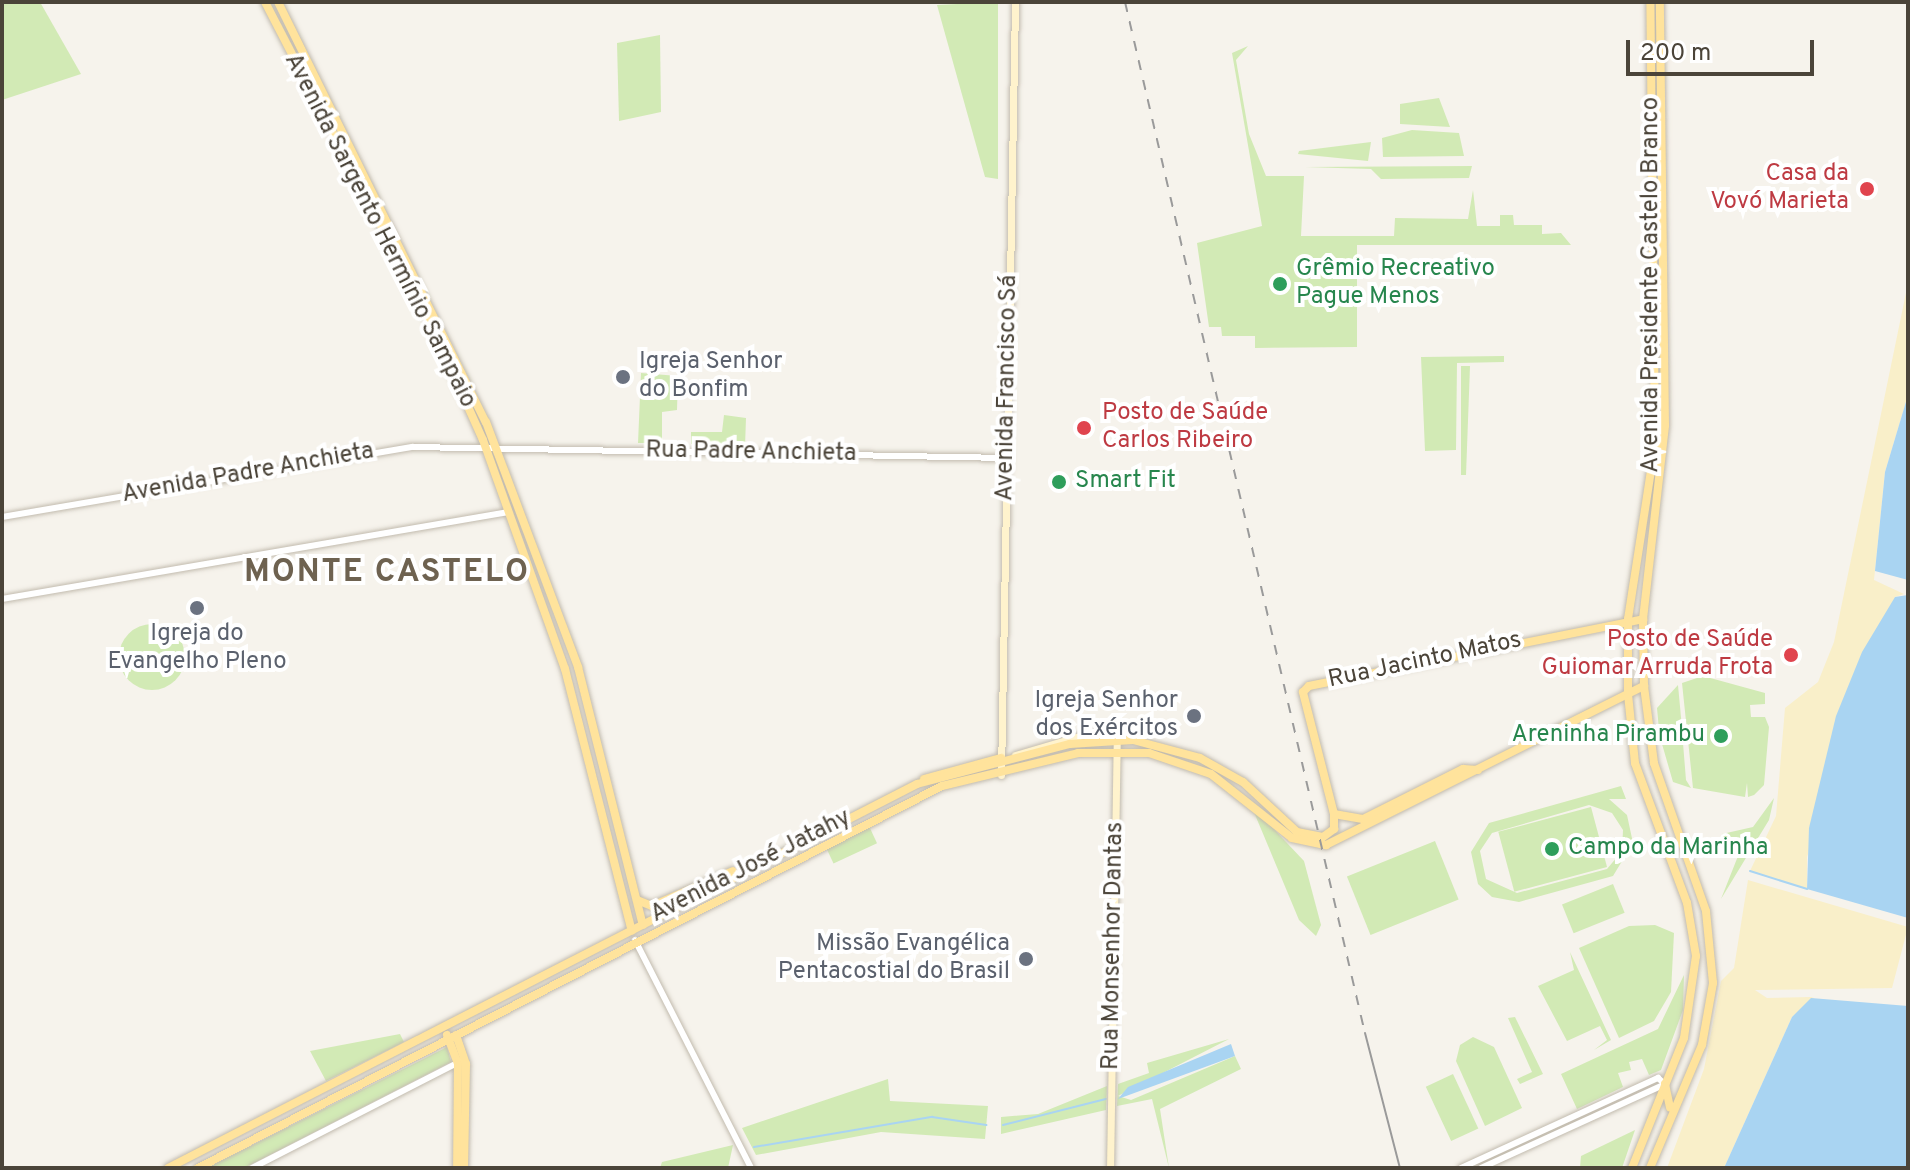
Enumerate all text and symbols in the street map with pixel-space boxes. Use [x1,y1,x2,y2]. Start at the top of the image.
scale bar [1630,24,1818,74]
text: 200 m [1640,39,1711,69]
street label: Avenida Sargento Hermínio Sampaio [277,49,481,413]
street label: Avenida Presidente Castelo Branco [1638,97,1666,473]
place label: Casa da Vovó Marieta [1710,161,1849,217]
marker: Casa da Vovó Marieta [1856,178,1878,200]
place label: Grêmio Recreativo Pague Menos [1296,256,1495,312]
street label: Avenida Francisco Sá [992,275,1024,501]
marker: Grêmio Recreativo Pague Menos [1271,275,1289,293]
place label: Igreja Senhor do Bonfim [639,349,783,405]
marker: Igreja Senhor do Bonfim [614,368,632,386]
place label: Posto de Saúde Carlos Ribeiro [1102,400,1268,456]
marker: Posto de Saúde Carlos Ribeiro [1073,417,1095,439]
street label: Rua Padre Anchieta [645,437,857,469]
street label: Avenida Padre Anchieta [119,438,377,510]
place label: Smart Fit [1075,468,1176,496]
marker: Smart Fit [1050,473,1068,491]
district label: MONTE CASTELO [244,554,530,592]
marker: Igreja do Evangelho Pleno [188,599,206,617]
place label: Igreja do Evangelho Pleno [107,621,287,677]
street label: Rua Jacinto Matos [1326,626,1524,696]
place label: Posto de Saúde Guiomar Arruda Frota [1540,627,1773,683]
marker: Posto de Saúde Guiomar Arruda Frota [1780,644,1802,666]
place label: Igreja Senhor dos Exércitos [1034,688,1178,744]
marker: Igreja Senhor dos Exércitos [1185,707,1203,725]
place label: Areninha Pirambu [1511,722,1705,750]
marker: Areninha Pirambu [1712,727,1730,745]
street label: Avenida José Jatahy [646,804,856,930]
street label: Rua Monsenhor Dantas [1097,822,1131,1070]
place label: Campo da Marinha [1568,835,1768,863]
marker: Campo da Marinha [1543,840,1561,858]
place label: Missão Evangélica Pentacostial do Brasil [778,931,1010,987]
marker: Missão Evangélica Pentacostial do Brasil [1017,950,1035,968]

